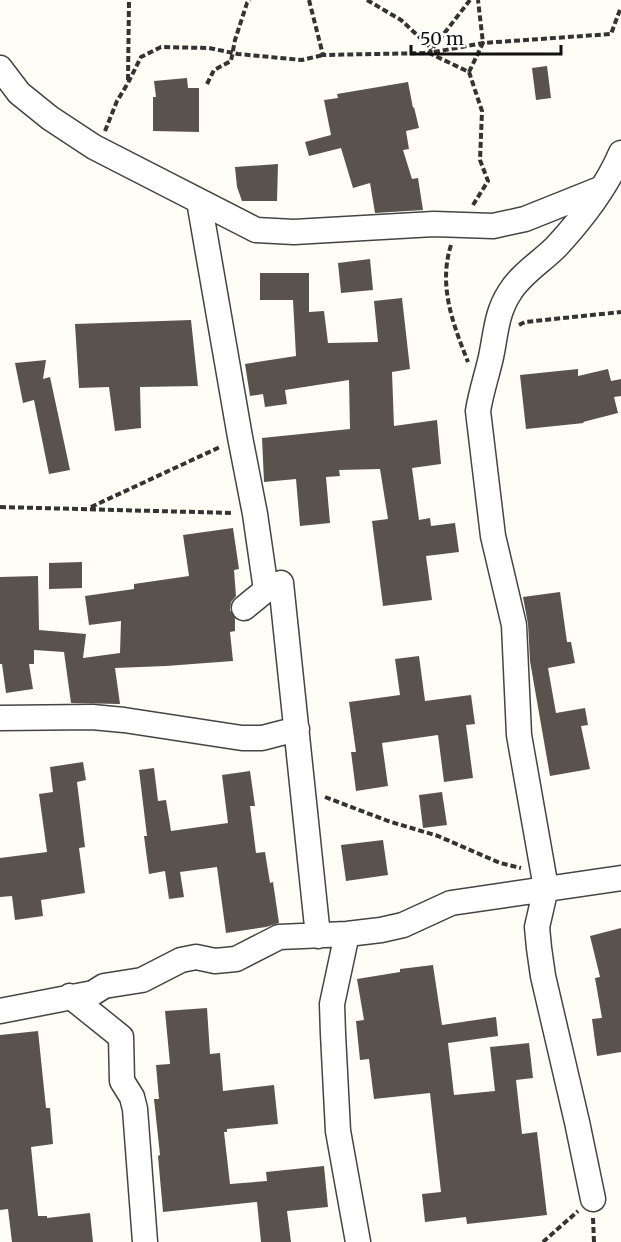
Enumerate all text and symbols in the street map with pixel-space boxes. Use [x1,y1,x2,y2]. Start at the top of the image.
scale bar [411,18,561,56]
text: 50 m [420,27,464,50]

